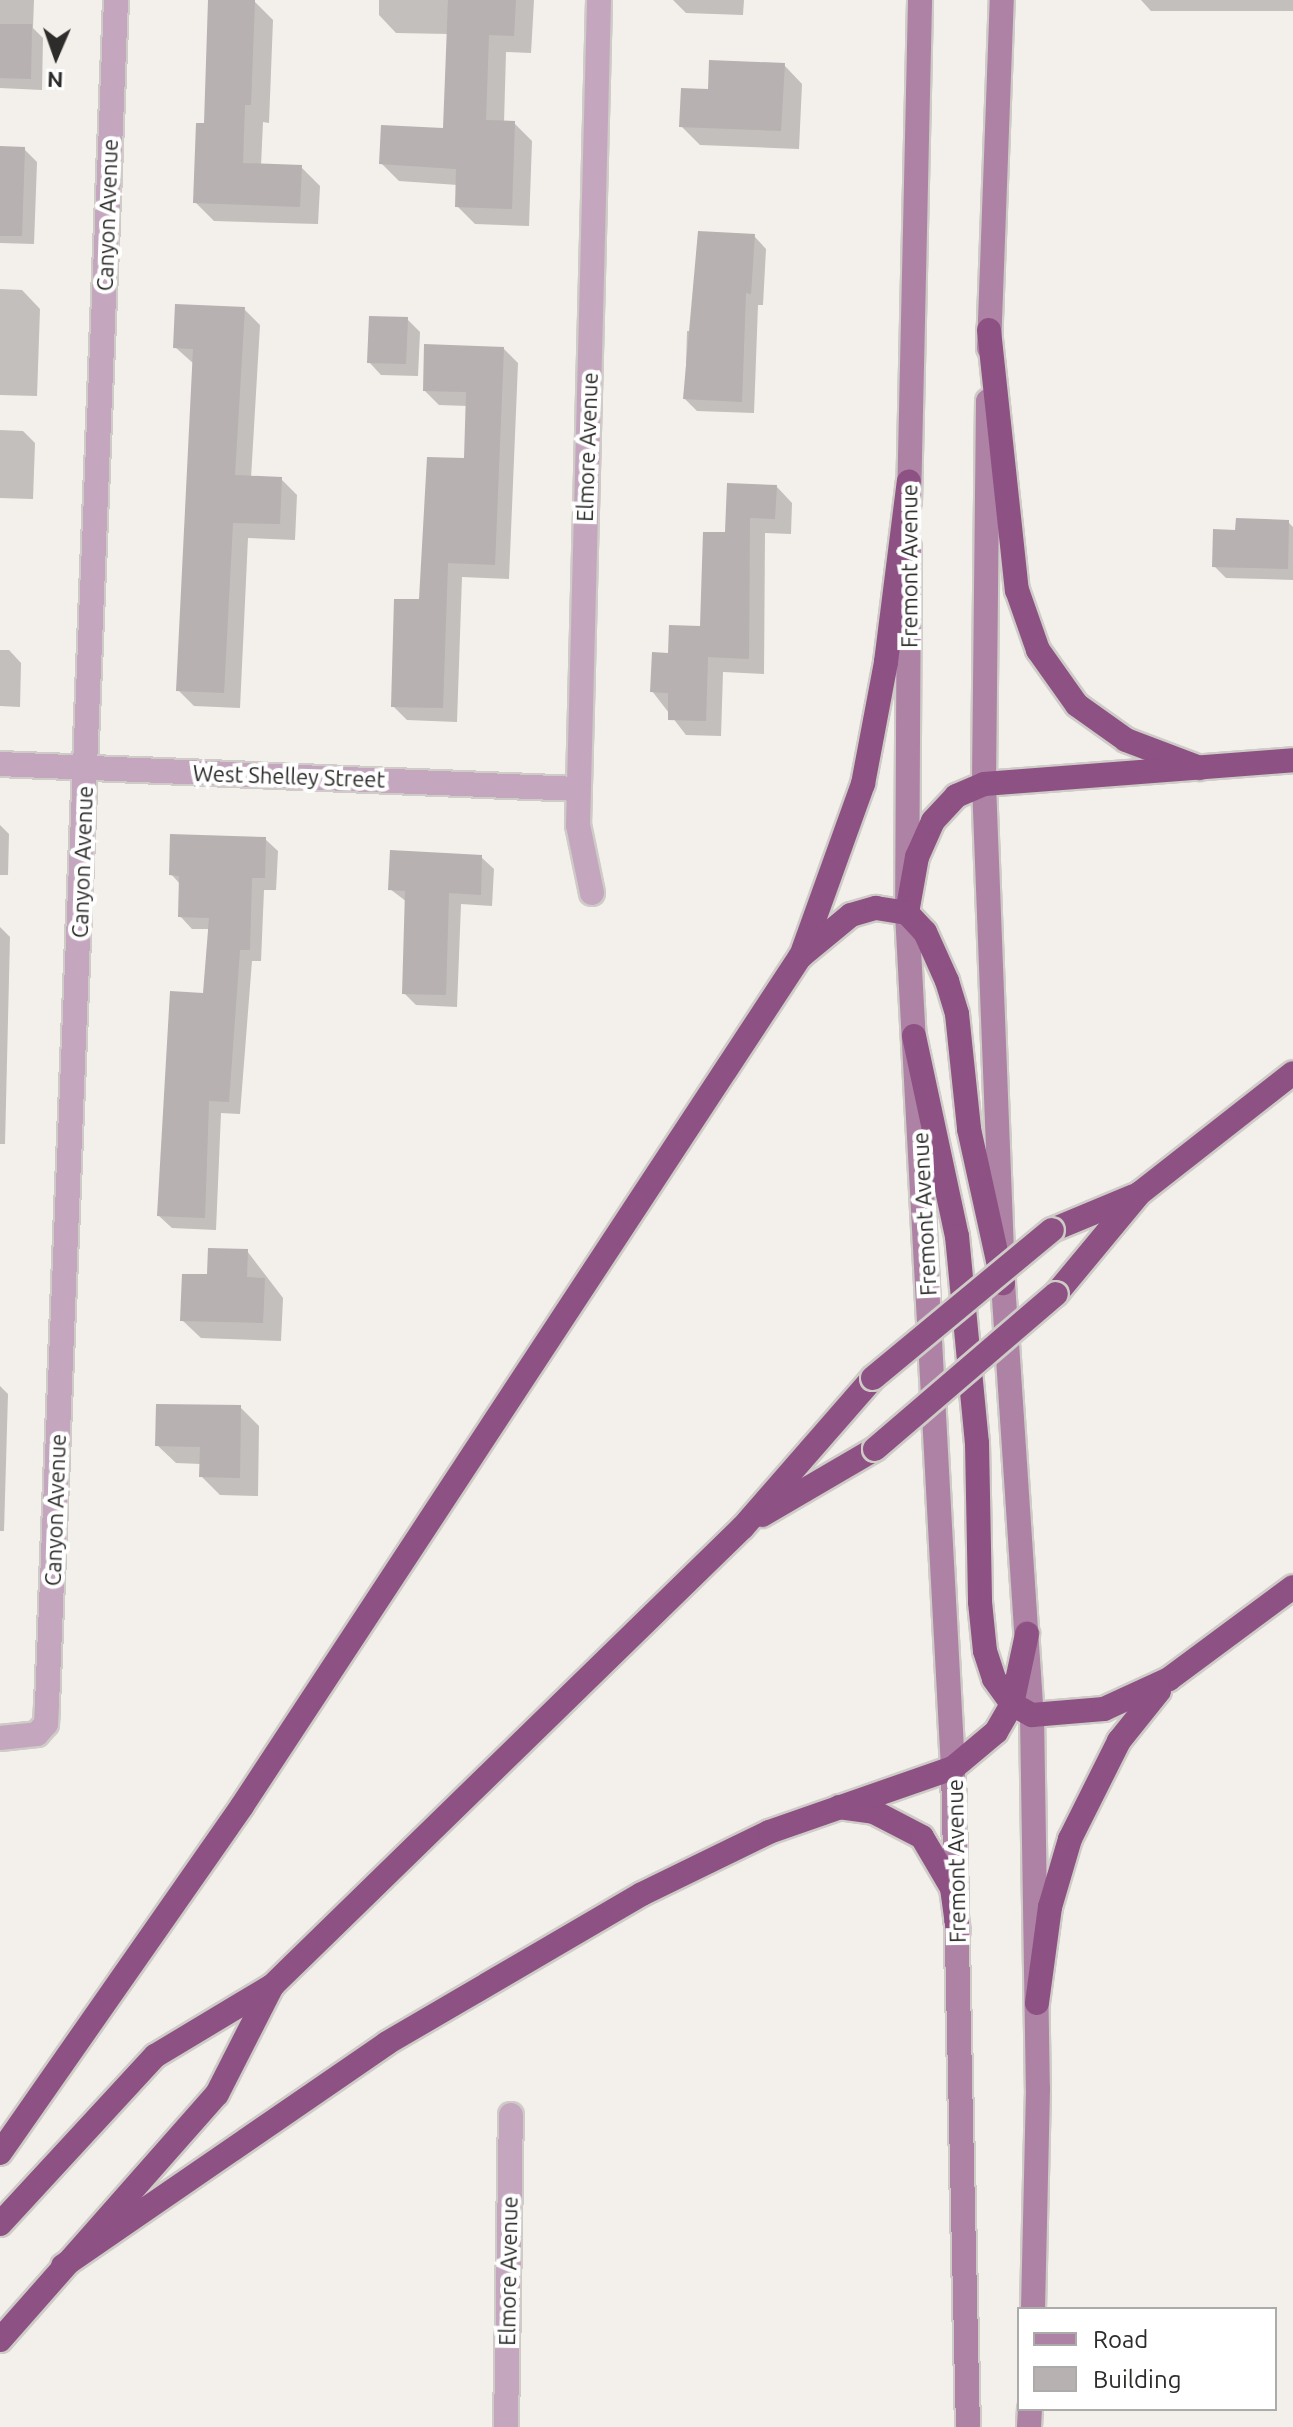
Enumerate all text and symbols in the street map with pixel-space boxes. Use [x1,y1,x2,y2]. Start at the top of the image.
north arrow [16,16,96,96]
text: N [47,68,64,93]
street label: Canyon Avenue [91,138,123,292]
street label: Elmore Avenue [571,372,603,522]
street label: Fremont Avenue [896,484,922,648]
street label: West Shelley Street [192,759,386,793]
street label: Canyon Avenue [66,785,98,939]
street label: Fremont Avenue [907,1131,941,1297]
street label: Canyon Avenue [39,1433,71,1587]
street label: Fremont Avenue [941,1779,971,1943]
street label: Elmore Avenue [493,2196,523,2346]
legend [1017,2307,1277,2411]
text: Road [1093,2326,1148,2353]
text: Building [1093,2366,1181,2393]

